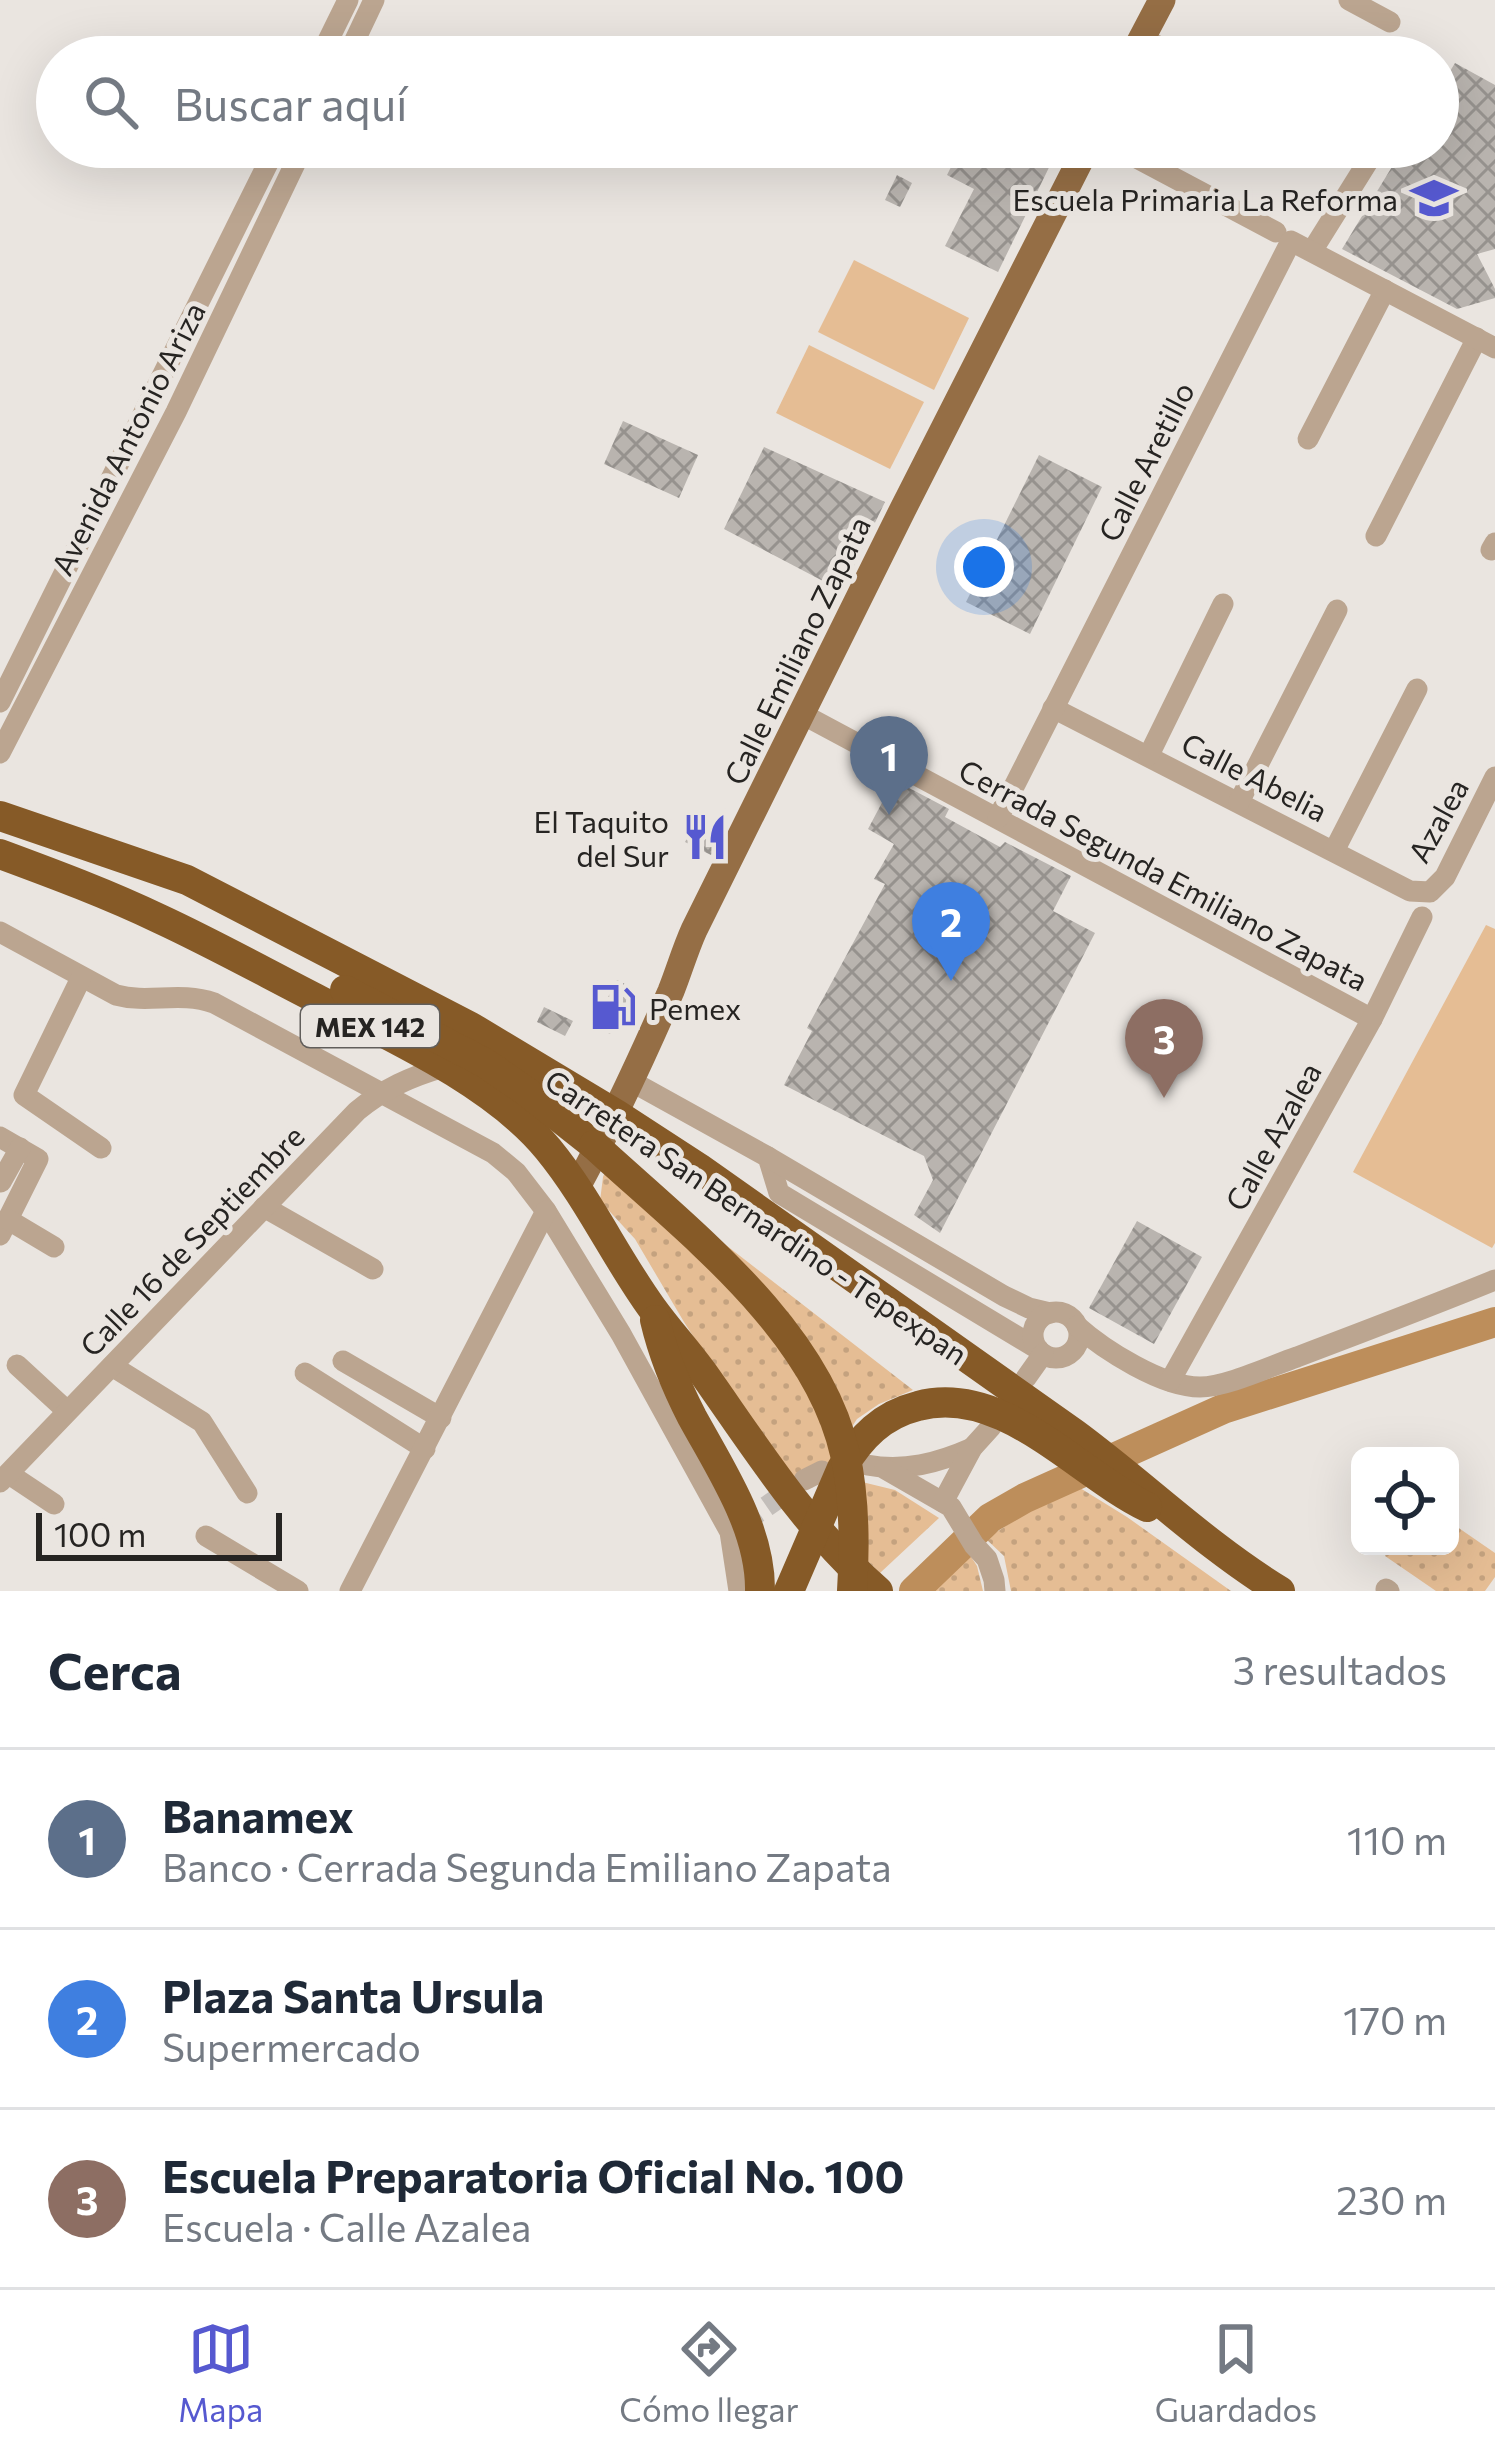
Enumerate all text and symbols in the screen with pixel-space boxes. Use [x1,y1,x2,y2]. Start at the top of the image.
search box [36,36,1459,168]
icon: search [78,69,144,135]
text: Buscar aquí [174,75,408,130]
school or university icon: Escuela Primaria La Reforma [1409,173,1459,223]
place label: Escuela Primaria La Reforma [1012,180,1398,217]
street label: Avenida Antonio Ariza [42,295,212,581]
street label: Calle Aretillo [1089,375,1201,547]
street label: Calle Emiliano Zapata [715,510,877,790]
your location [954,537,1014,597]
pin: 1 [850,716,928,815]
street label: Calle Abelia [1176,724,1334,828]
street label: Cerrada Segunda Emiliano Zapata [953,750,1375,998]
street label: Azalea [1399,771,1475,869]
place label: El Taquito del Sur [533,802,669,873]
restaurant icon: El Taquito del Sur [680,812,730,862]
pin: 2 [912,882,990,981]
fuel station icon: Pemex [588,982,638,1032]
place label: Pemex [649,989,741,1026]
pin: 3 [1125,999,1203,1098]
road number: MEX 142 [301,1005,439,1047]
street label: Calle Azalea [1216,1056,1328,1216]
street label: Carretera San Bernardino - Tepexpan [539,1061,975,1371]
street label: Calle 16 de Septiembre [71,1117,311,1363]
map controls [1351,1447,1459,1555]
button: locate [1351,1447,1459,1555]
scale bar [36,1507,282,1560]
text: 100 m [54,1513,146,1554]
text: Cerca [48,1638,182,1701]
text: 3 resultados [1233,1645,1447,1693]
text: Banamex [162,1787,354,1842]
text: 1 [78,1815,96,1863]
text: 110 m [1347,1815,1447,1863]
text: Banco · Cerrada Segunda Emiliano Zapata [162,1842,892,1890]
text: Plaza Santa Ursula [162,1967,544,2022]
text: 2 [76,1995,98,2043]
text: 170 m [1343,1995,1447,2043]
text: Supermercado [162,2022,421,2070]
text: Escuela Preparatoria Oficial No. 100 [162,2147,904,2202]
text: 3 [76,2175,98,2223]
text: 230 m [1336,2175,1447,2223]
text: Escuela · Calle Azalea [162,2202,531,2250]
tab: Mapa [178,2316,263,2429]
tab: Cómo llegar [619,2316,799,2429]
tab: Guardados [1155,2316,1317,2429]

